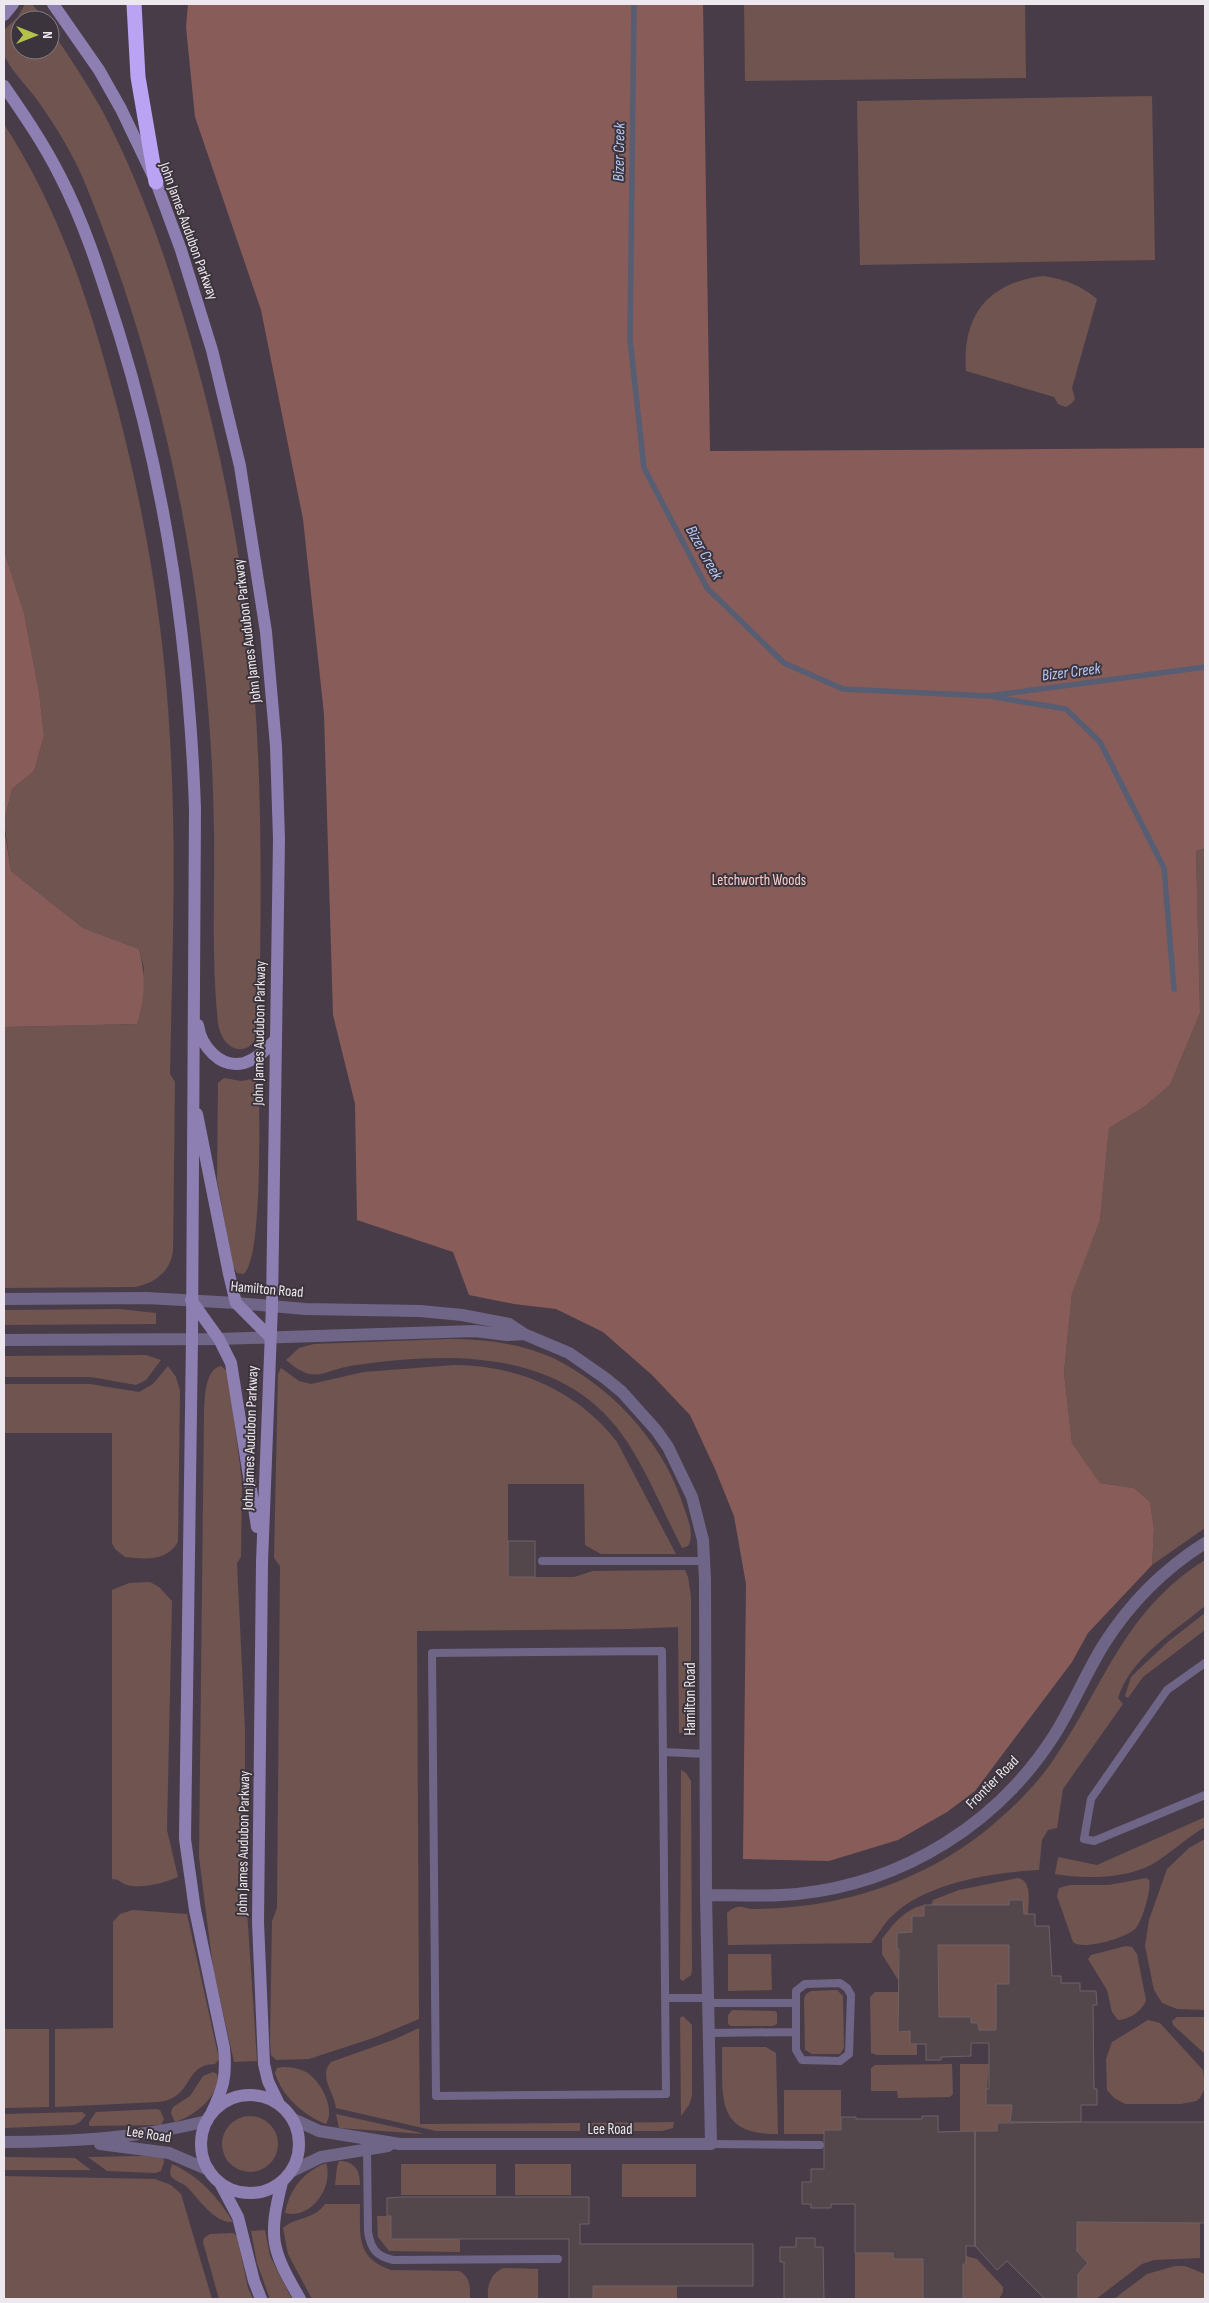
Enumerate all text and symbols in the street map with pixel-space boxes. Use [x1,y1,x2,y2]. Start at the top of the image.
north arrow [10,10,60,60]
text: N [39,31,56,39]
water label: Bizer Creek [609,121,630,182]
street label: John James Audubon Parkway [154,159,222,303]
water label: Bizer Creek [681,522,727,584]
street label: John James Audubon Parkway [229,558,266,705]
water label: Bizer Creek [1041,659,1103,686]
park label: Letchworth Woods [712,871,806,890]
street label: John James Audubon Parkway [249,960,270,1107]
street label: Hamilton Road [230,1277,304,1302]
street label: John James Audubon Parkway [238,1365,263,1512]
street label: Hamilton Road [681,1662,700,1736]
street label: Frontier Road [962,1752,1023,1813]
street label: John James Audubon Parkway [233,1770,254,1917]
street label: Lee Road [588,2120,632,2139]
street label: Lee Road [125,2122,173,2147]

